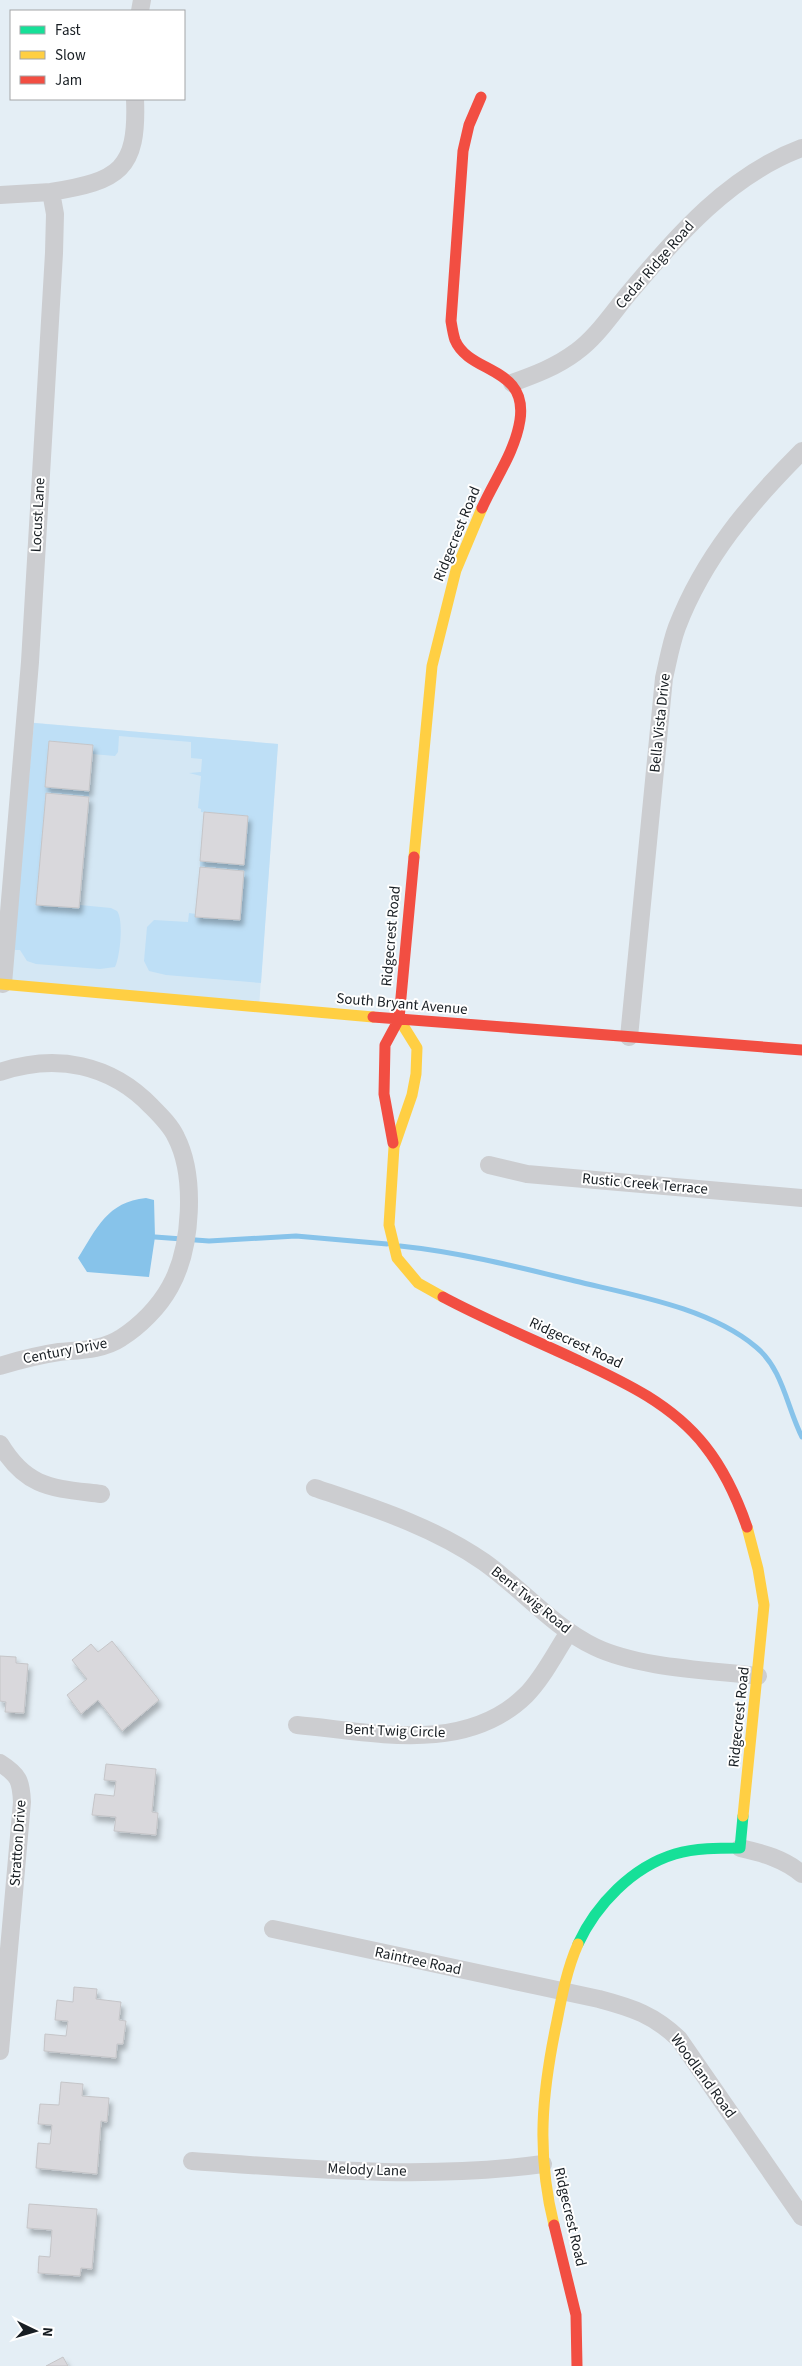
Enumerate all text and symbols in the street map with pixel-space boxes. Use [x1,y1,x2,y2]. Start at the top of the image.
legend [10,10,185,100]
text: Fast [55,20,81,41]
text: Slow [55,45,86,66]
text: Jam [55,70,82,91]
street label: Cedar Ridge Road [611,216,699,314]
street label: Locust Lane [26,477,50,553]
street label: Ridgecrest Road [428,483,486,585]
street label: Bella Vista Drive [644,672,676,774]
street label: Ridgecrest Road [376,885,406,987]
street label: South Bryant Avenue [335,988,469,1020]
street label: Rustic Creek Terrace [581,1168,709,1200]
street label: Ridgecrest Road [526,1312,626,1374]
street label: Century Drive [21,1333,109,1369]
street label: Bent Twig Road [487,1561,575,1639]
street label: Ridgecrest Road [723,1666,755,1768]
street label: Bent Twig Circle [344,1719,446,1743]
street label: Stratton Drive [5,1799,31,1887]
street label: Raintree Road [373,1942,463,1980]
street label: Woodland Road [665,2030,741,2122]
street label: Melody Lane [327,2158,407,2182]
street label: Ridgecrest Road [548,2165,592,2269]
north arrow [10,2306,60,2356]
text: N [37,2327,57,2338]

